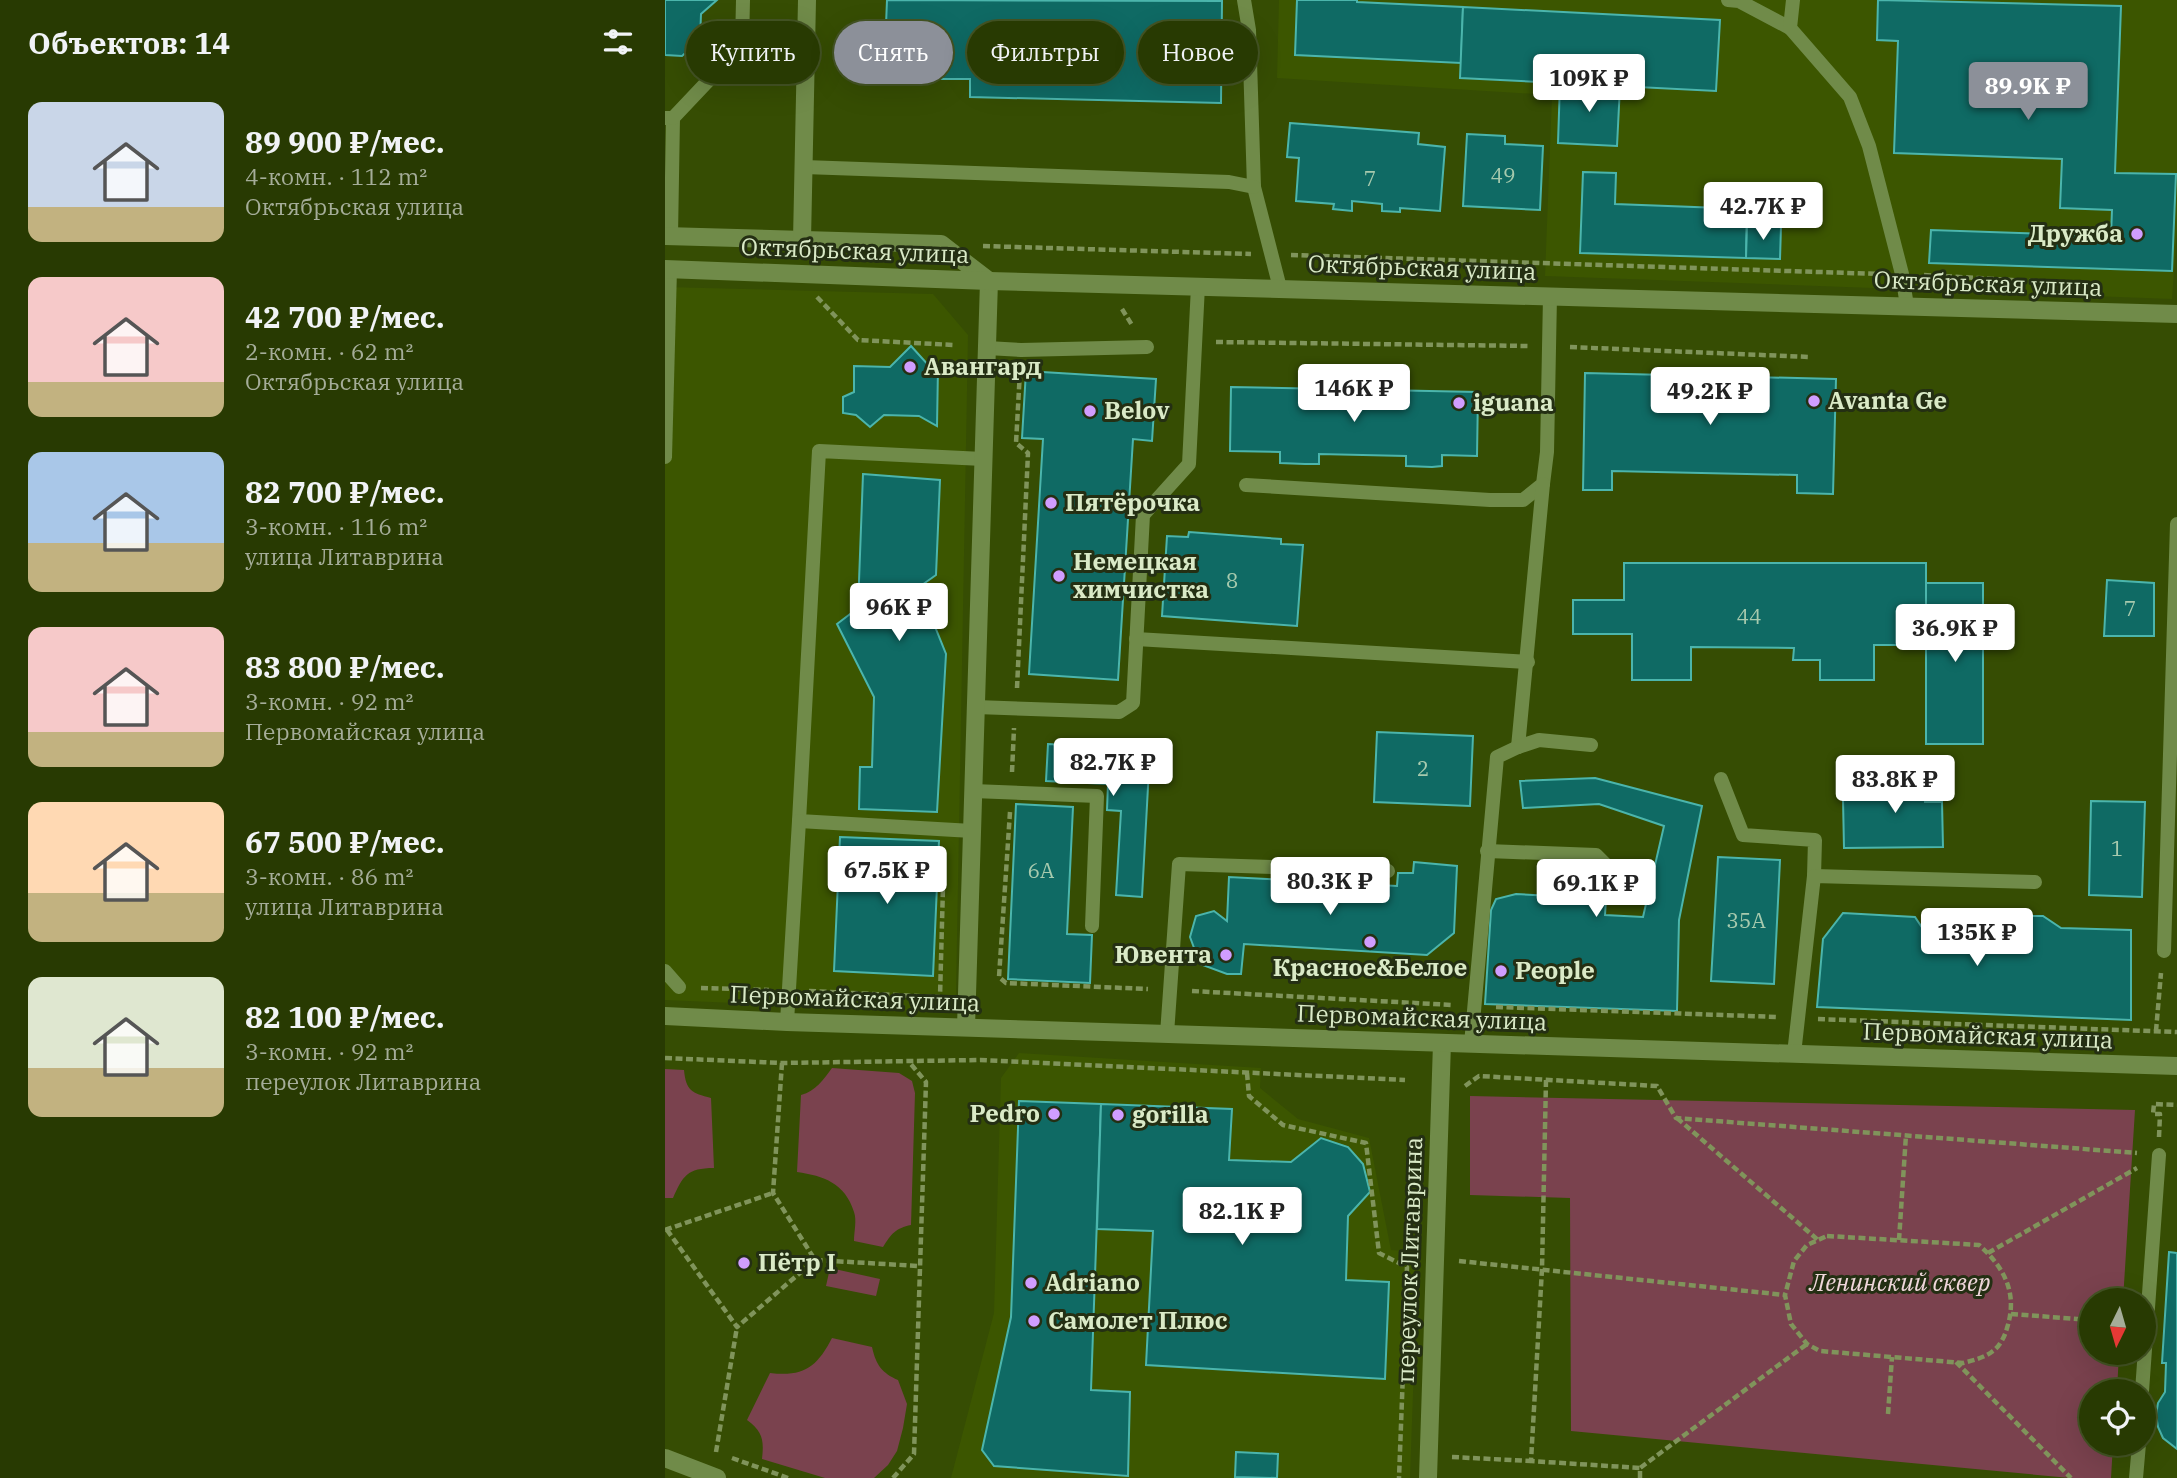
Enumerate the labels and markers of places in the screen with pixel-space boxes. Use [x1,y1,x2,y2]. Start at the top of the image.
pin: 109K ₽ [1532,54,1646,114]
pin: 89.9K ₽ [1963,62,2093,122]
pin: 42.7K ₽ [1698,182,1828,242]
place label: Дружба [2028,217,2123,249]
marker: Дружба [2129,226,2145,242]
place label: Авангард [924,350,1042,382]
marker: Авангард [902,359,918,375]
pin: 146K ₽ [1297,364,1411,424]
pin: 49.2K ₽ [1645,368,1775,427]
place label: Avanta Ge [1828,384,1947,416]
place label: iguana [1473,386,1554,418]
marker: Avanta Ge [1806,393,1822,409]
place label: Belov [1104,394,1170,426]
marker: iguana [1451,395,1467,411]
marker: Belov [1082,403,1098,419]
place label: Пятёрочка [1065,486,1200,518]
marker: Пятёрочка [1043,495,1059,511]
place label: Немецкая химчистка [1073,545,1209,605]
marker: Немецкая химчистка [1051,568,1067,584]
pin: 96K ₽ [850,584,948,643]
pin: 36.9K ₽ [1890,604,2020,664]
pin: 82.7K ₽ [1048,738,1178,798]
pin: 83.8K ₽ [1830,756,1960,815]
pin: 67.5K ₽ [822,846,952,906]
pin: 80.3K ₽ [1265,858,1395,917]
pin: 69.1K ₽ [1531,860,1661,919]
pin: 135K ₽ [1920,908,2034,968]
marker: Красное&Белое [1362,934,1378,950]
place label: Ювента [1115,938,1212,970]
marker: Ювента [1218,947,1234,963]
place label: Красное&Белое [1273,951,1467,983]
place label: People [1515,954,1595,986]
marker: People [1493,963,1509,979]
place label: Pedro [970,1097,1040,1129]
place label: gorilla [1132,1098,1209,1130]
marker: Pedro [1046,1106,1062,1122]
marker: gorilla [1110,1107,1126,1123]
pin: 82.1K ₽ [1177,1188,1307,1247]
place label: Пётр I [758,1246,836,1278]
marker: Пётр I [736,1255,752,1271]
place label: Adriano [1045,1266,1140,1298]
marker: Adriano [1023,1275,1039,1291]
place label: Самолет Плюс [1048,1304,1228,1336]
marker: Самолет Плюс [1026,1313,1042,1329]

